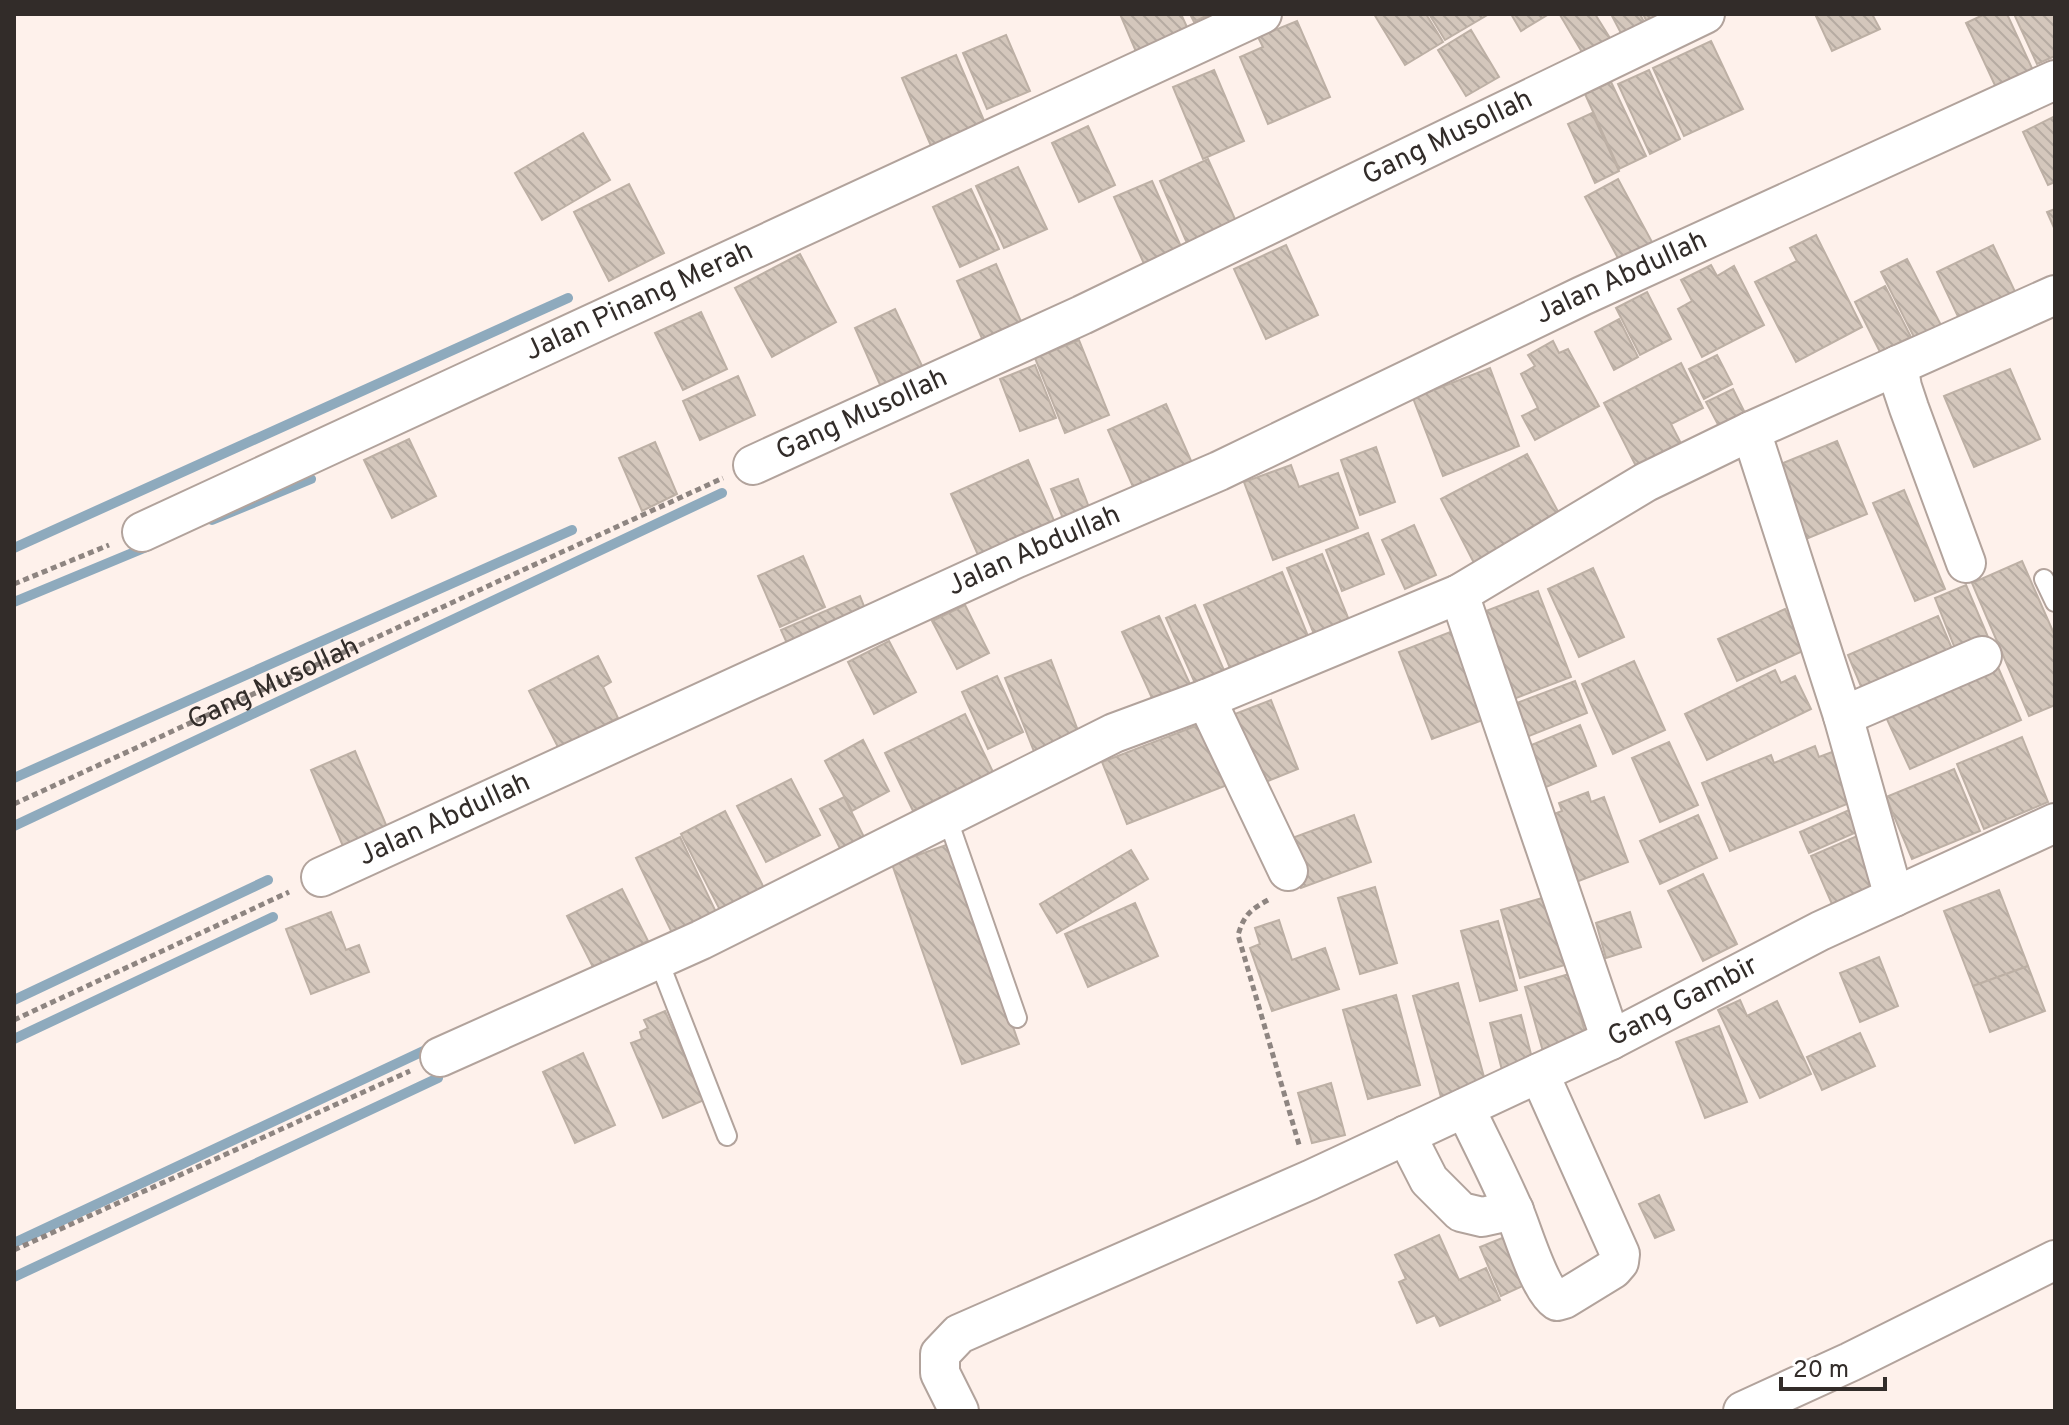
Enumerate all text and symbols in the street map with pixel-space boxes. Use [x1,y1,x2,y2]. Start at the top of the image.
street label: Gang Musollah [1357,82,1539,195]
street label: Jalan Abdullah [1530,223,1713,334]
street label: Jalan Pinang Merah [519,234,759,370]
street label: Gang Musollah [771,360,954,470]
street label: Jalan Abdullah [942,497,1126,605]
street label: Gang Musollah [182,630,365,739]
street label: Jalan Abdullah [353,765,536,875]
street label: Gang Gambir [1602,948,1765,1056]
scale bar [1781,1341,1885,1391]
text: 20 m [1793,1356,1849,1386]

